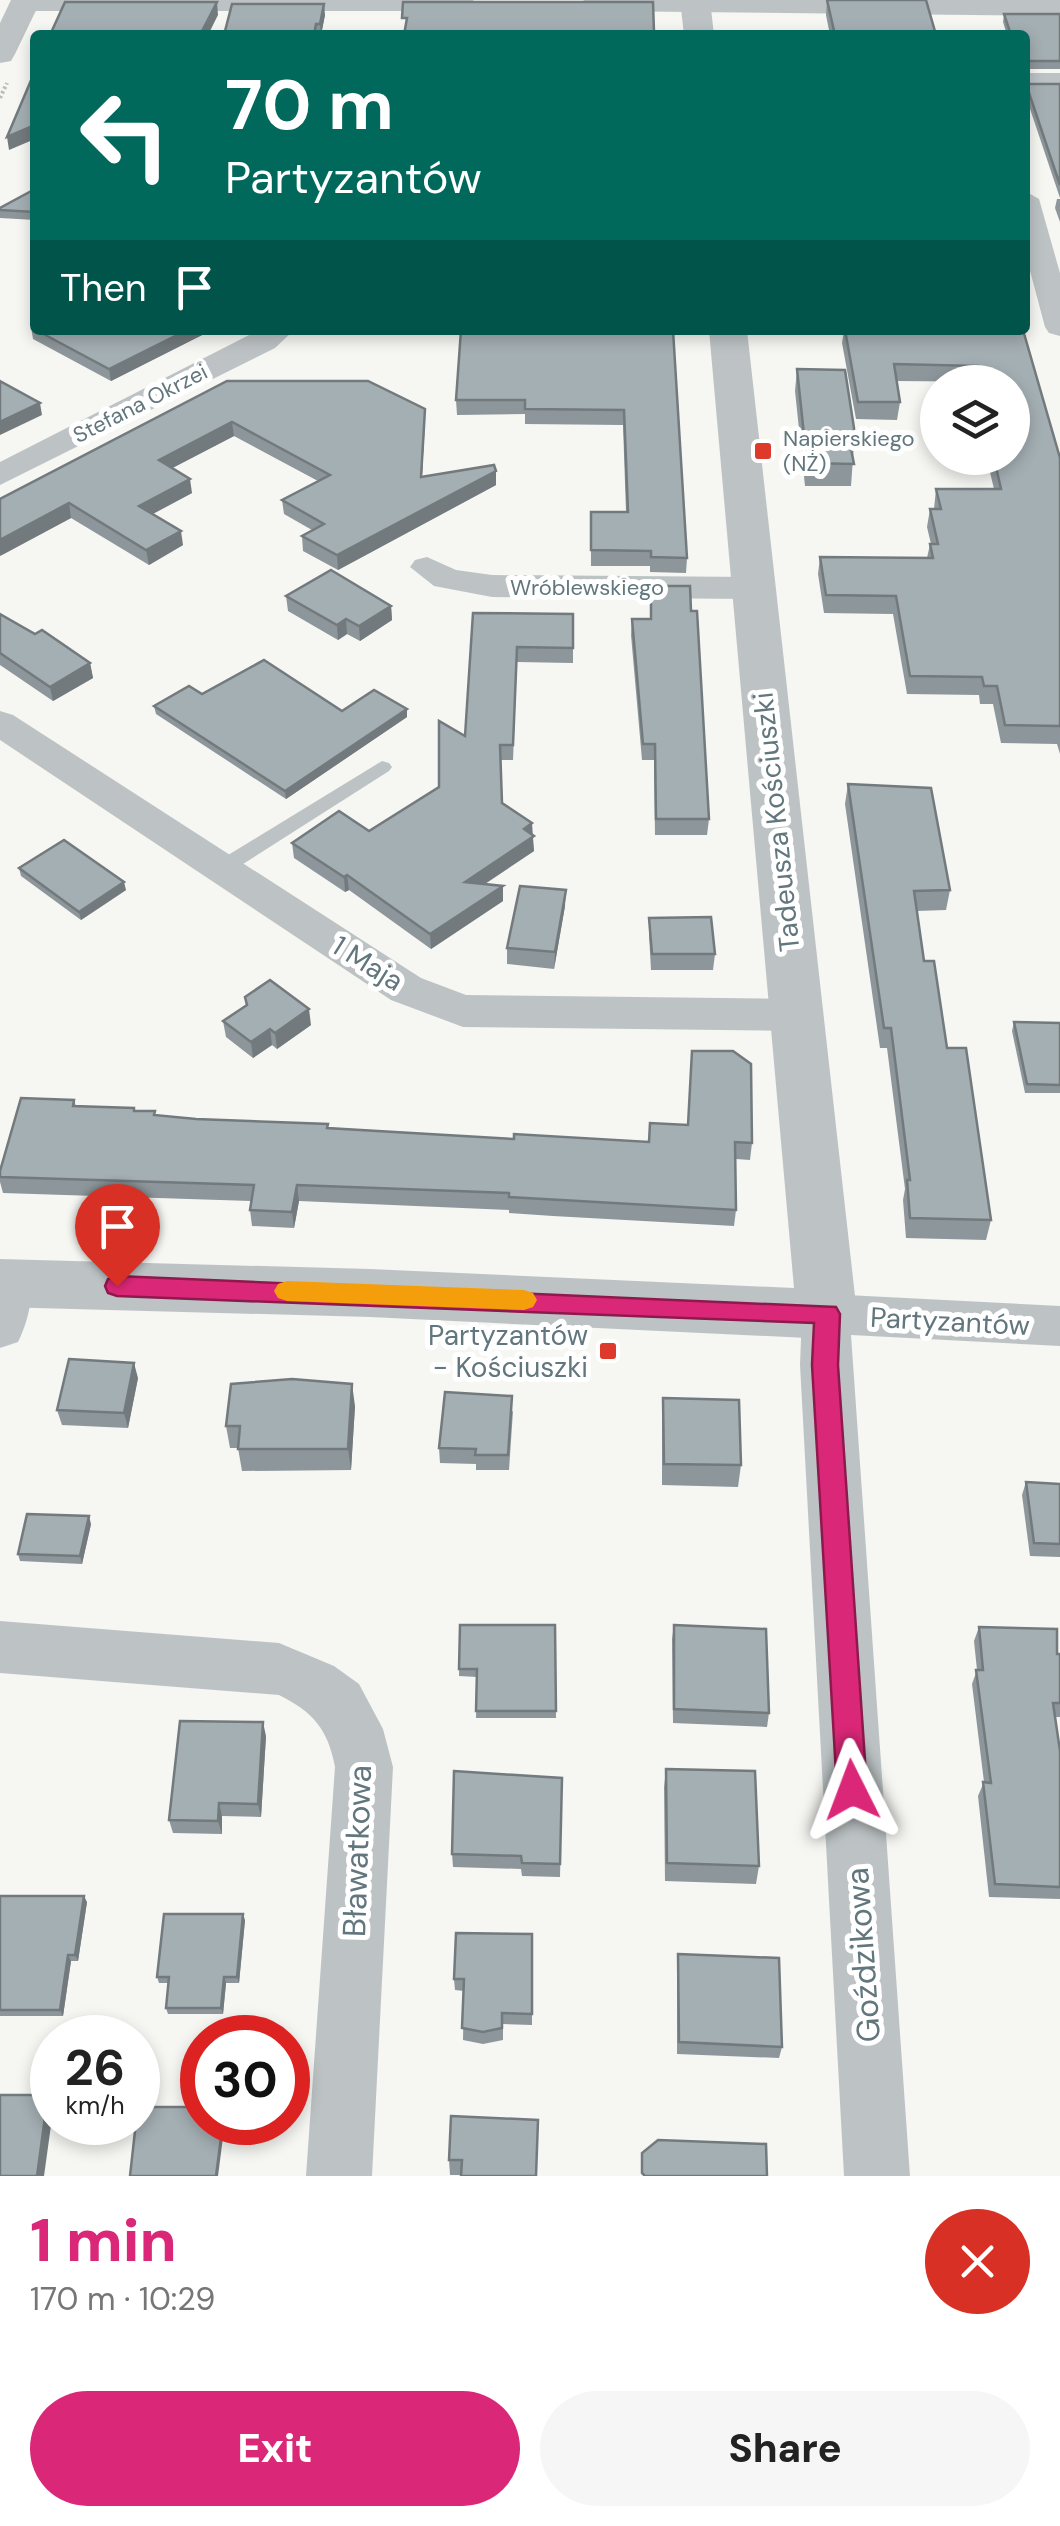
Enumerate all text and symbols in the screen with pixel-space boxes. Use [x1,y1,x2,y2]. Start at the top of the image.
text: 70 m [225,60,394,151]
icon: left [60,70,190,200]
text: Partyzantów [225,148,482,207]
icon: arrive [167,260,222,315]
text: Then [60,263,147,313]
street label: Stefana Okrzei [68,357,212,450]
map controls [920,365,1030,475]
button: layers [920,365,1030,475]
place label: Napierskiego (NŻ) [783,424,915,478]
marker: Napierskiego (NŻ) [752,440,774,462]
street label: Wróblewskiego [510,573,664,602]
street label: Tadeusza Kościuszki [744,690,809,953]
street label: 1 Maja [325,927,410,1000]
pin [75,1184,160,1287]
icon: arrive [90,1199,145,1254]
street label: Partyzantów [869,1299,1031,1344]
place label: Partyzantów - Kościuszki [428,1317,588,1386]
marker: Partyzantów - Kościuszki [597,1340,619,1362]
position arrow [800,1738,904,1842]
street label: Bławatkowa [333,1764,381,1938]
street label: Goździkowa [836,1866,890,2044]
speed limit sign: 30 [180,2015,310,2145]
text: 26 [65,2035,125,2101]
text: km/h [65,2089,125,2122]
text: 1 min [30,2201,177,2280]
button: close [925,2209,1030,2314]
text: 170 m · 10:29 [30,2278,215,2320]
button: Exit [30,2391,520,2506]
button: Share [540,2391,1030,2506]

